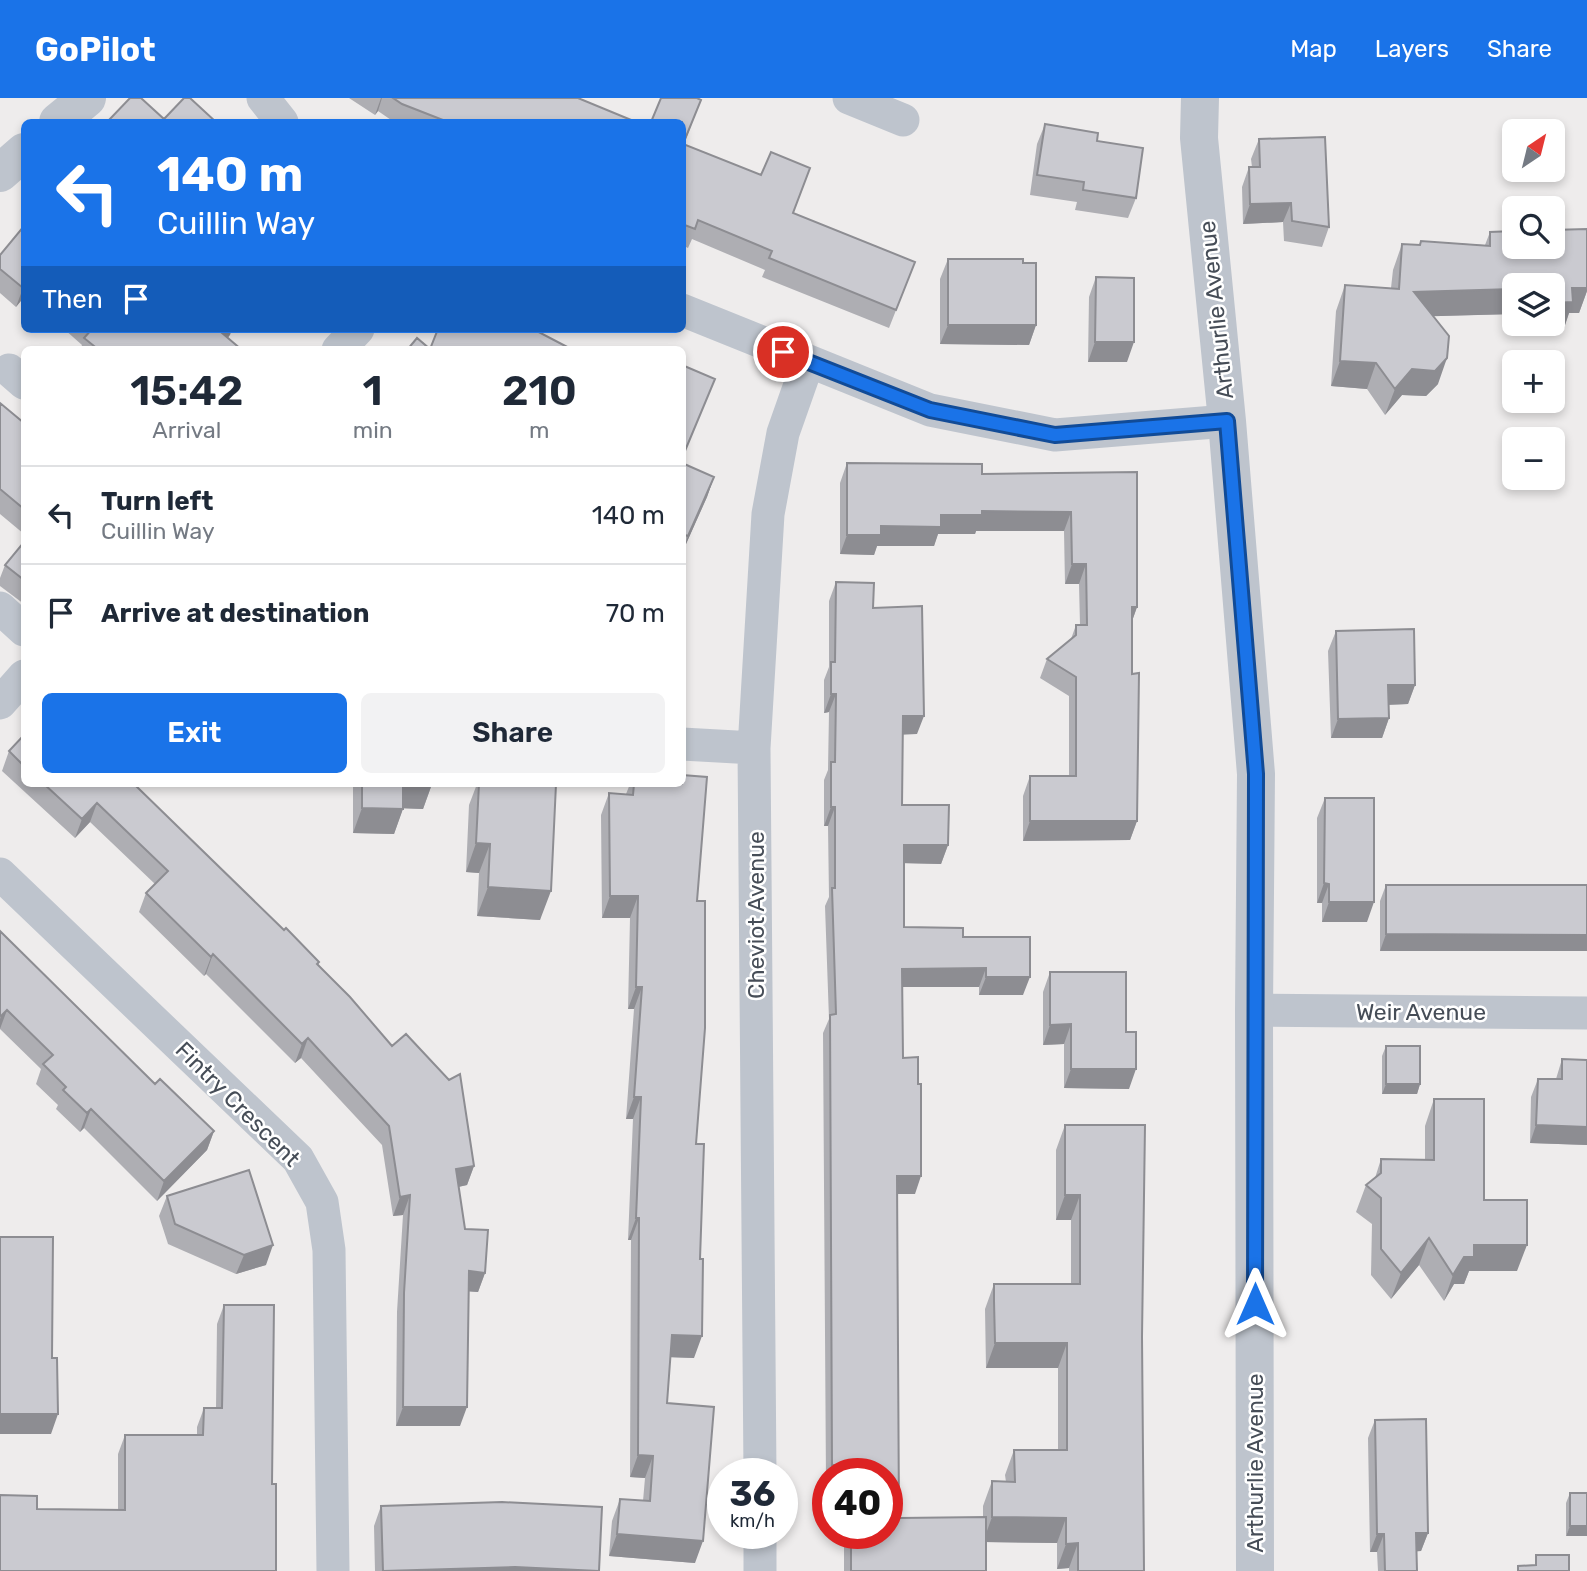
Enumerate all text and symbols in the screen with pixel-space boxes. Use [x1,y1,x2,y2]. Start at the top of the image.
text: GoPilot [35,30,156,69]
text: Map [1290,35,1337,63]
text: Layers [1375,35,1449,63]
text: Share [1487,35,1552,63]
north arrow [1502,119,1564,182]
map controls [1502,119,1565,490]
text: 140 m [157,145,303,203]
icon: left [42,147,133,238]
button: search [1502,196,1565,259]
text: Cuillin Way [157,204,315,242]
street label: Arthurlie Avenue [1193,219,1239,401]
button: layers [1502,273,1565,336]
icon: arrive [117,280,155,318]
text: Then [42,284,103,315]
pin [753,322,813,382]
icon: arrive [764,333,802,371]
button: + [1502,350,1565,413]
text: 15:42 [130,366,243,416]
text: 1 [363,366,383,416]
text: 210 [502,366,577,416]
text: Arrival [152,416,221,444]
text: min [353,416,393,444]
text: m [529,416,550,444]
button: − [1502,427,1565,490]
text: Turn left [101,486,213,517]
icon: left [42,496,80,534]
text: 140 m [592,500,665,531]
text: Cuillin Way [101,517,215,545]
icon: arrive [42,594,80,632]
text: Arrive at destination [101,598,369,629]
text: 70 m [606,598,665,629]
button: Exit [42,693,347,773]
button: Share [361,693,665,773]
street label: Cheviot Avenue [742,831,770,999]
street label: Weir Avenue [1356,998,1486,1026]
street label: Fintry Crescent [170,1036,306,1172]
position arrow [1218,1267,1292,1341]
street label: Arthurlie Avenue [1241,1373,1269,1553]
speed limit sign: 40 [812,1458,903,1549]
text: 36 [730,1473,775,1515]
text: km/h [730,1510,775,1532]

